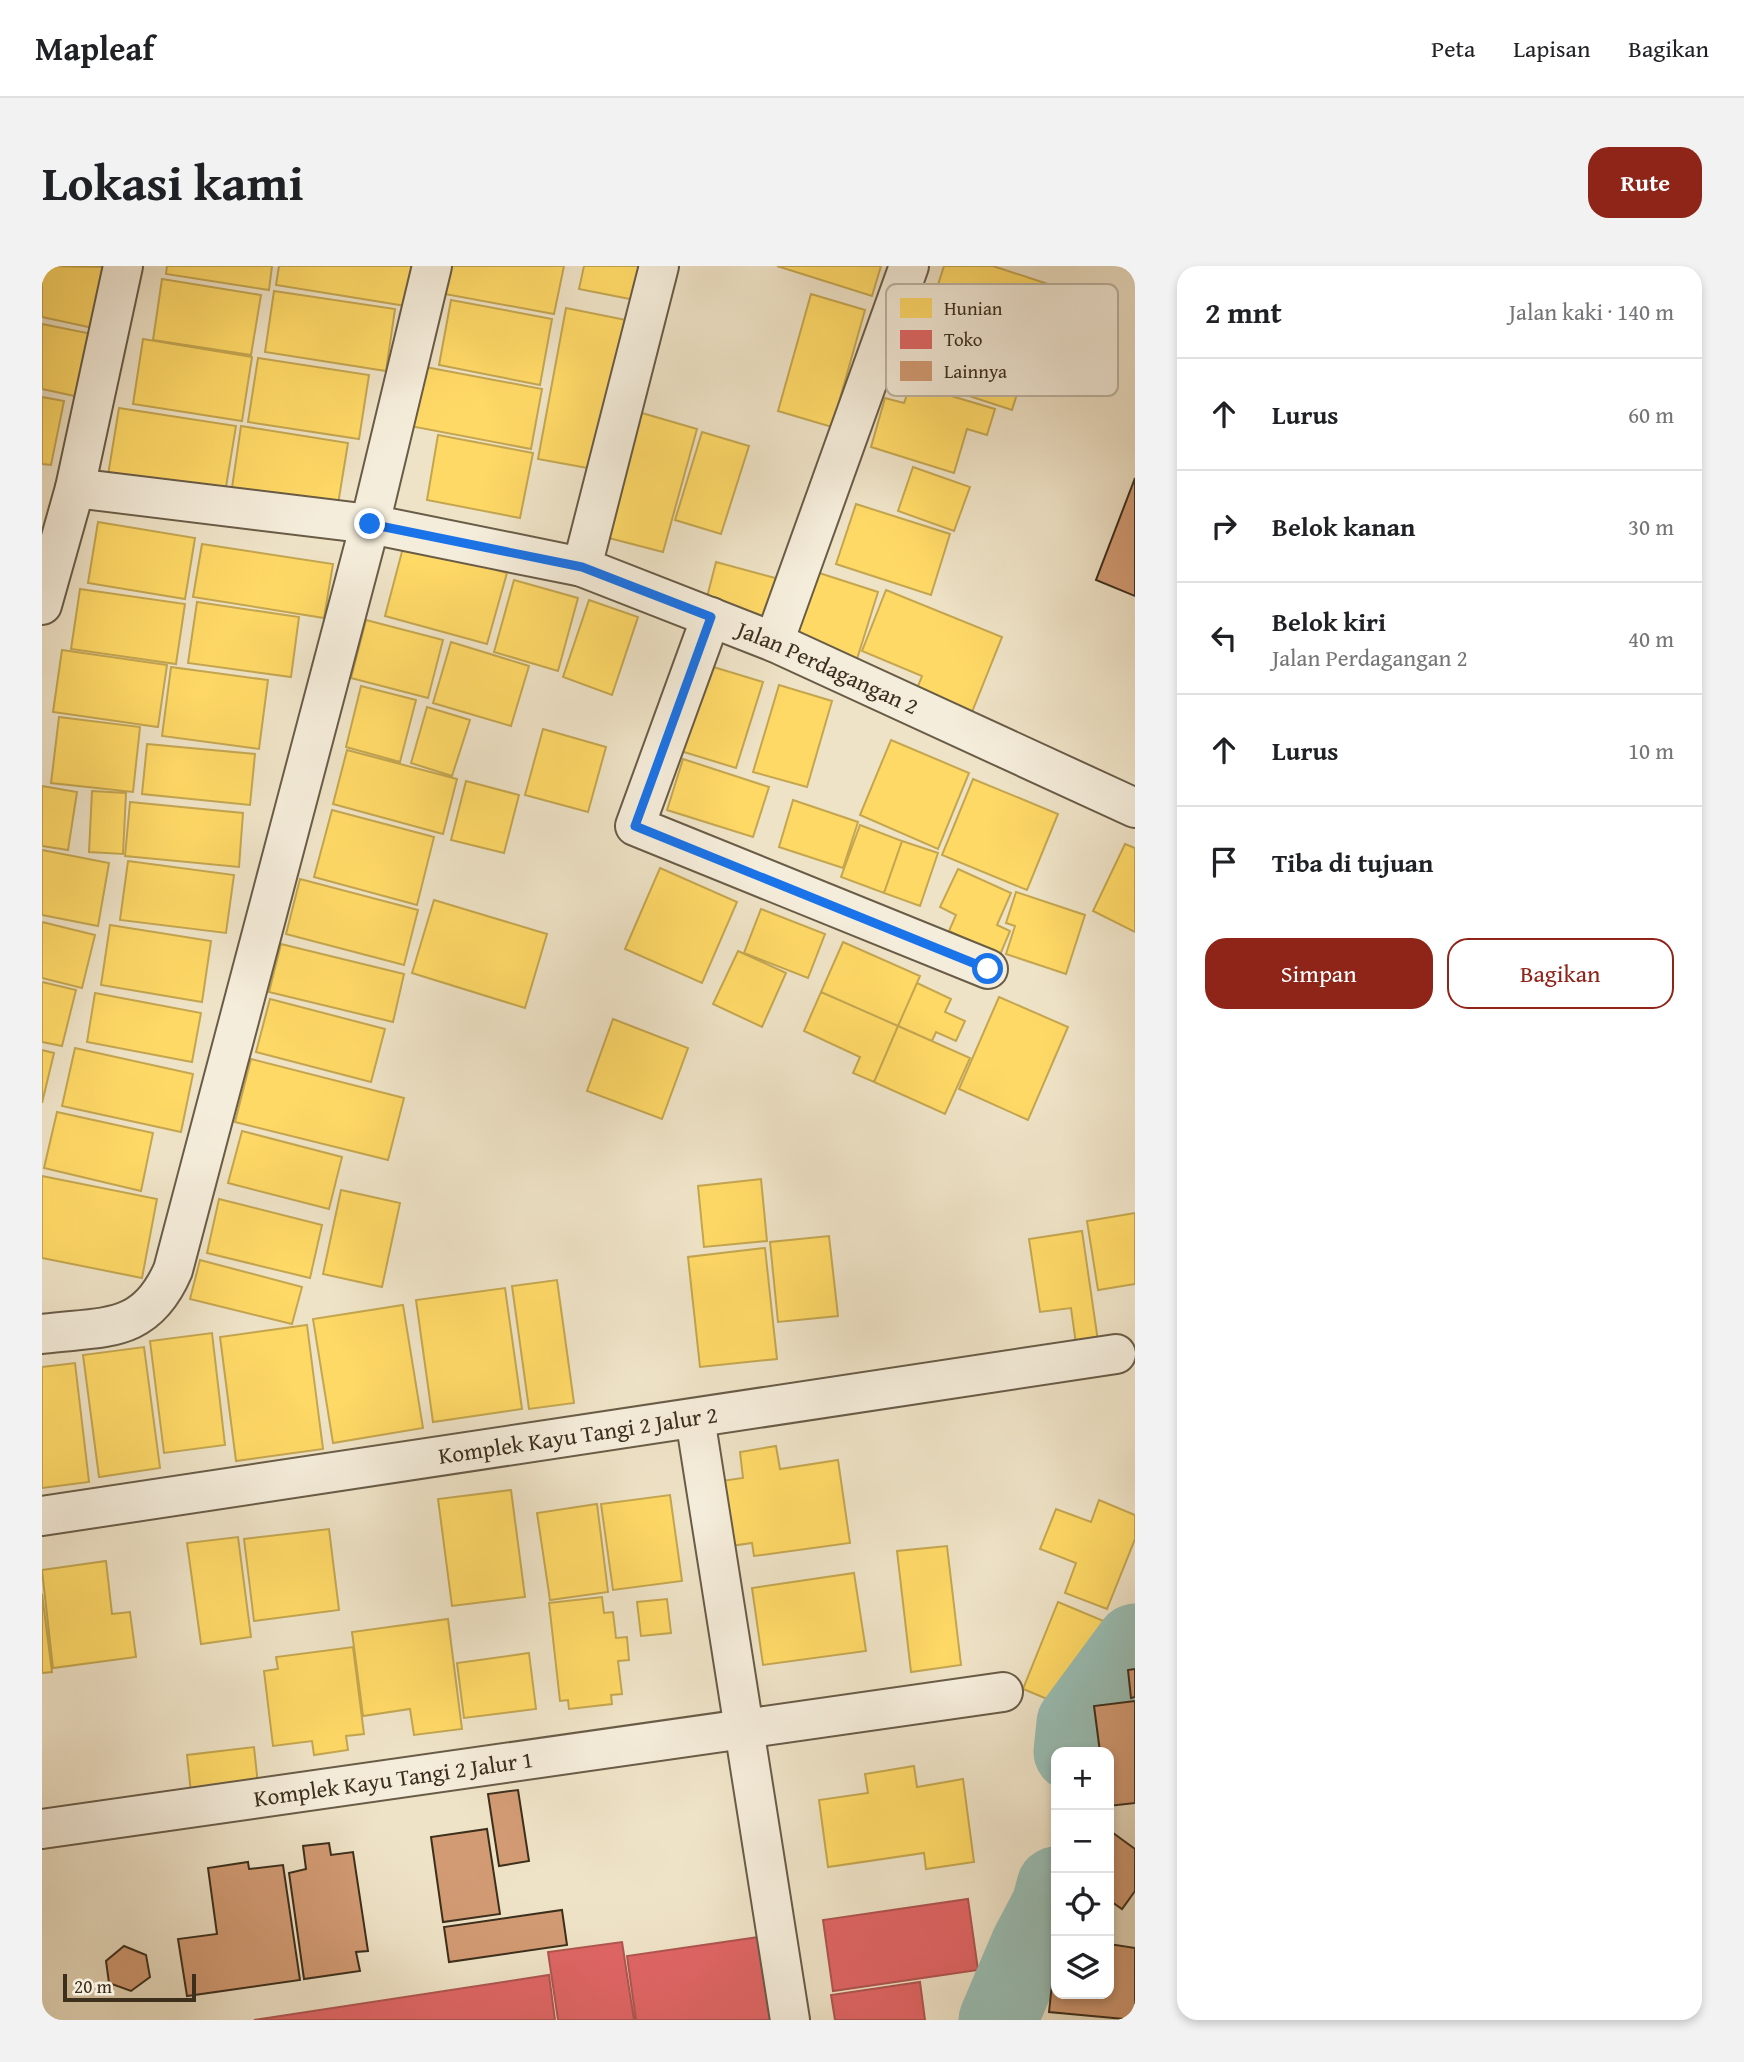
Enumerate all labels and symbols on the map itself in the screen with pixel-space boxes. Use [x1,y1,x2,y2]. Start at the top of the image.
legend [886,284,1118,396]
text: Hunian [944,294,1003,322]
text: Toko [944,325,983,353]
text: Lainnya [944,357,1007,385]
route end [354,508,385,539]
street label: Jalan Perdagangan 2 [730,611,924,722]
route start [972,953,1003,984]
street label: Komplek Kayu Tangi 2 Jalur 2 [436,1397,720,1472]
street label: Komplek Kayu Tangi 2 Jalur 1 [252,1742,535,1815]
scale bar [63,1971,196,2003]

